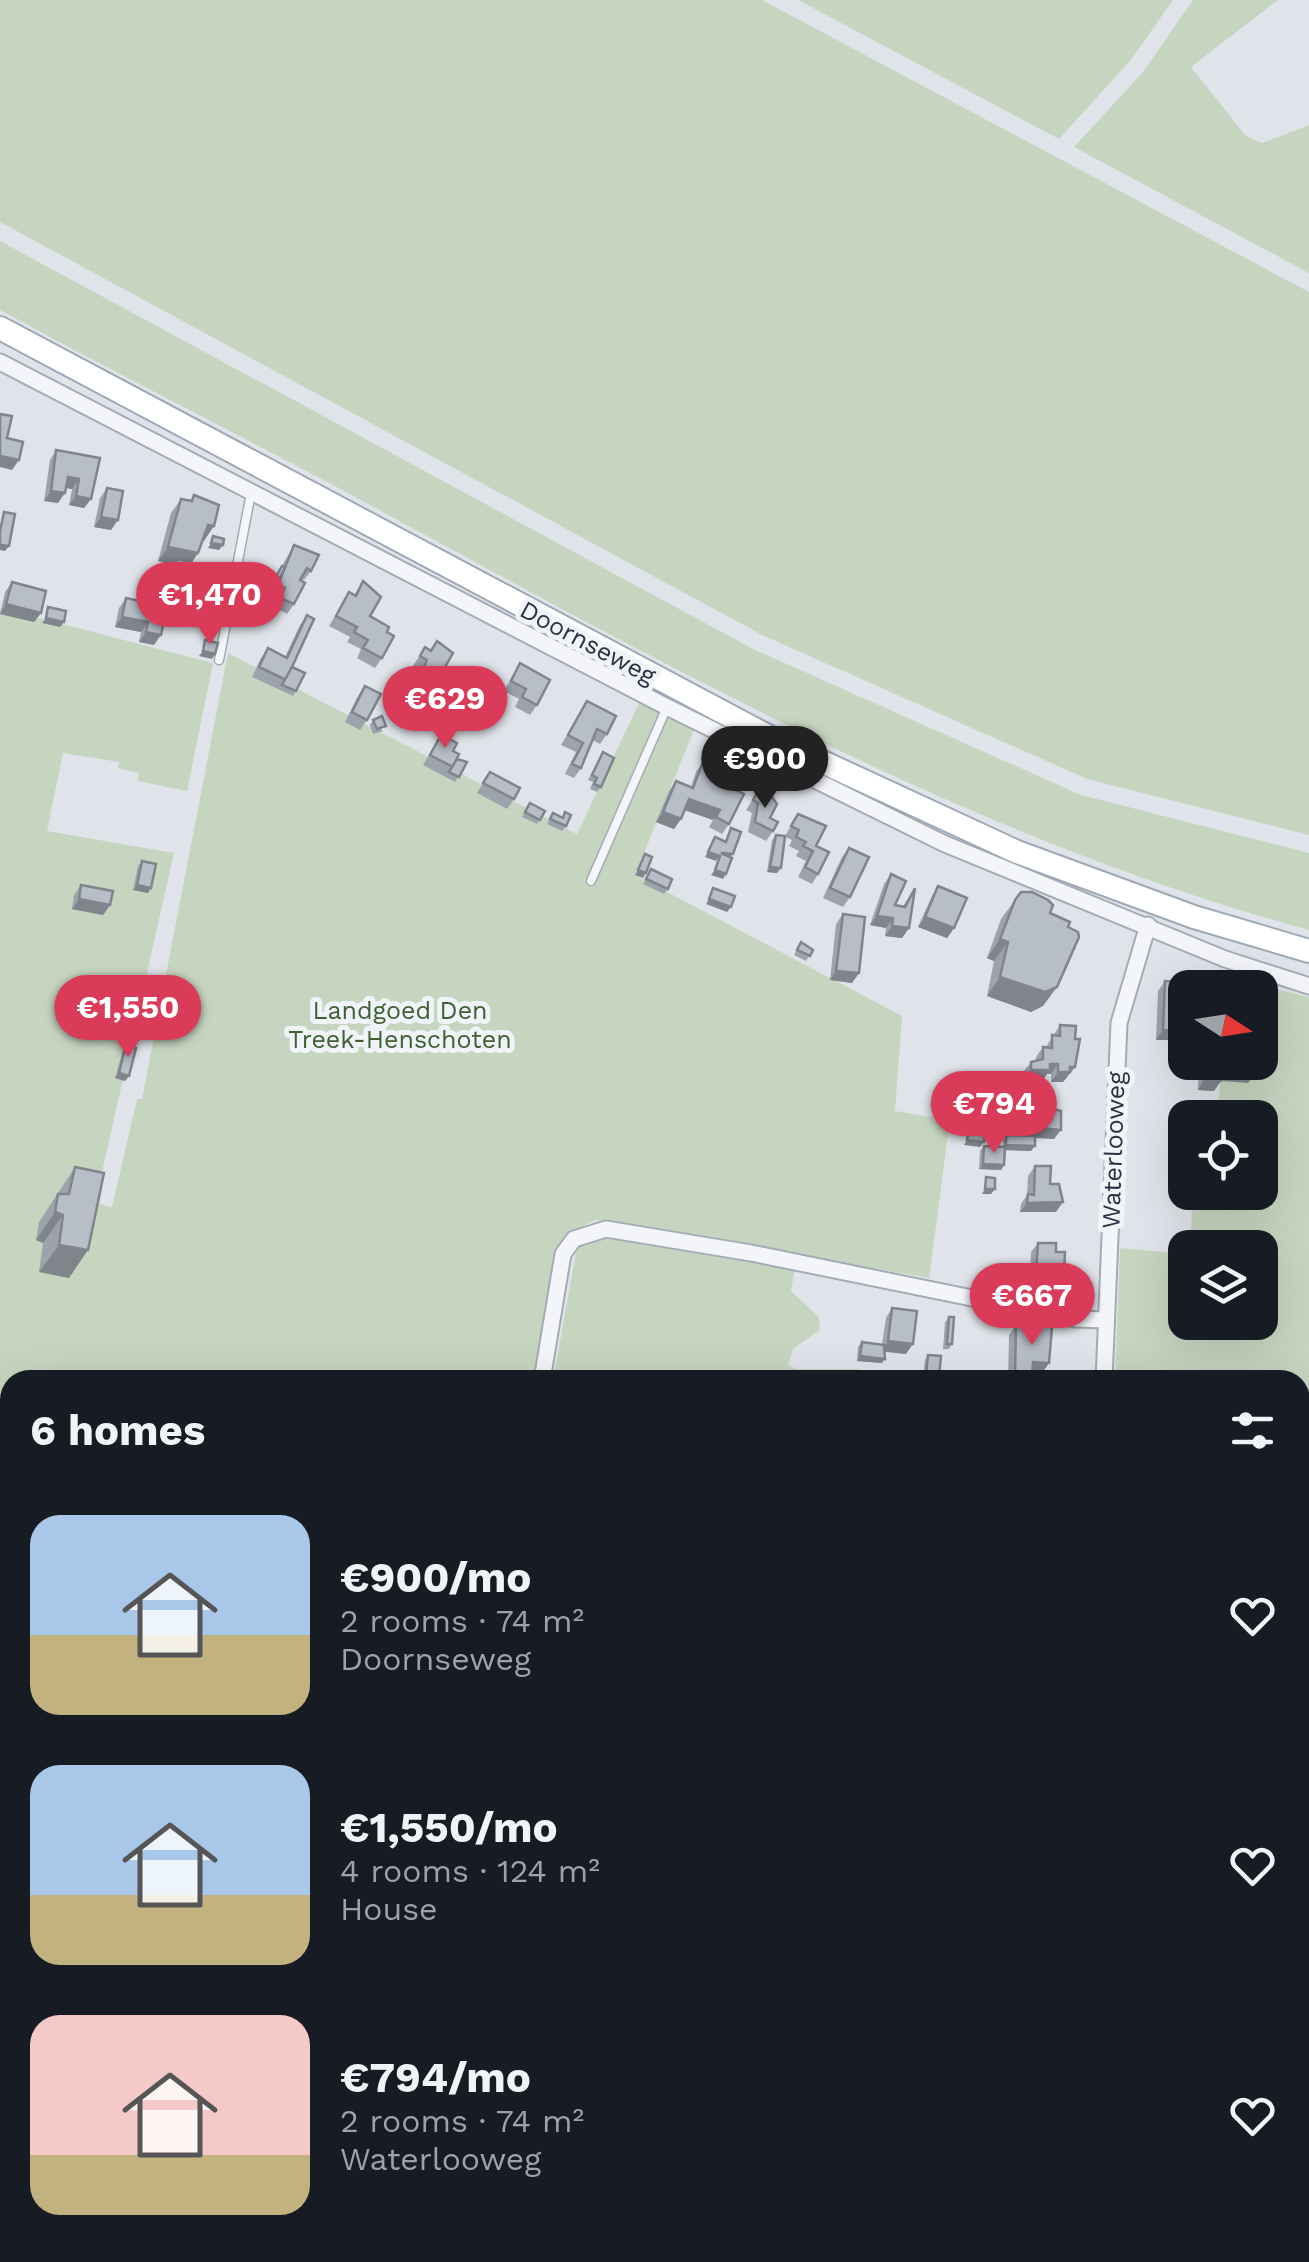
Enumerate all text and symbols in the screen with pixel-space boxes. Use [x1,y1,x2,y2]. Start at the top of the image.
pin: €1,470 [129,562,291,647]
text: €1,470 [158,575,262,613]
street label: Doornseweg [515,595,661,691]
pin: €629 [386,666,504,751]
text: €629 [405,679,485,717]
pin: €900 [706,726,824,811]
text: €900 [723,739,807,777]
north arrow [1168,970,1278,1080]
map controls [1168,970,1278,1340]
pin: €1,550 [47,975,209,1060]
text: €1,550 [76,988,180,1026]
park label: Landgoed Den Treek-Henschoten [288,996,512,1054]
street label: Waterlooweg [1096,1070,1131,1229]
pin: €794 [935,1071,1053,1156]
text: €794 [953,1084,1035,1122]
button: locate [1168,1100,1278,1210]
button: layers [1168,1230,1278,1340]
pin: €667 [973,1263,1091,1348]
text: €667 [992,1276,1072,1314]
icon: filters [1225,1403,1280,1458]
text: 6 homes [30,1406,205,1455]
text: €900/mo [340,1553,531,1602]
icon: home [110,1555,230,1675]
icon: heart [1225,1588,1280,1643]
text: 2 rooms · 74 m² [340,1602,584,1640]
text: Doornseweg [340,1640,531,1678]
text: €1,550/mo [340,1803,558,1852]
icon: home [110,1805,230,1925]
icon: heart [1225,1838,1280,1893]
text: 4 rooms · 124 m² [340,1852,600,1890]
text: House [340,1890,438,1928]
text: €794/mo [340,2053,531,2102]
icon: home [110,2055,230,2175]
icon: heart [1225,2088,1280,2143]
text: 2 rooms · 74 m² [340,2102,584,2140]
text: Waterlooweg [340,2140,541,2178]

